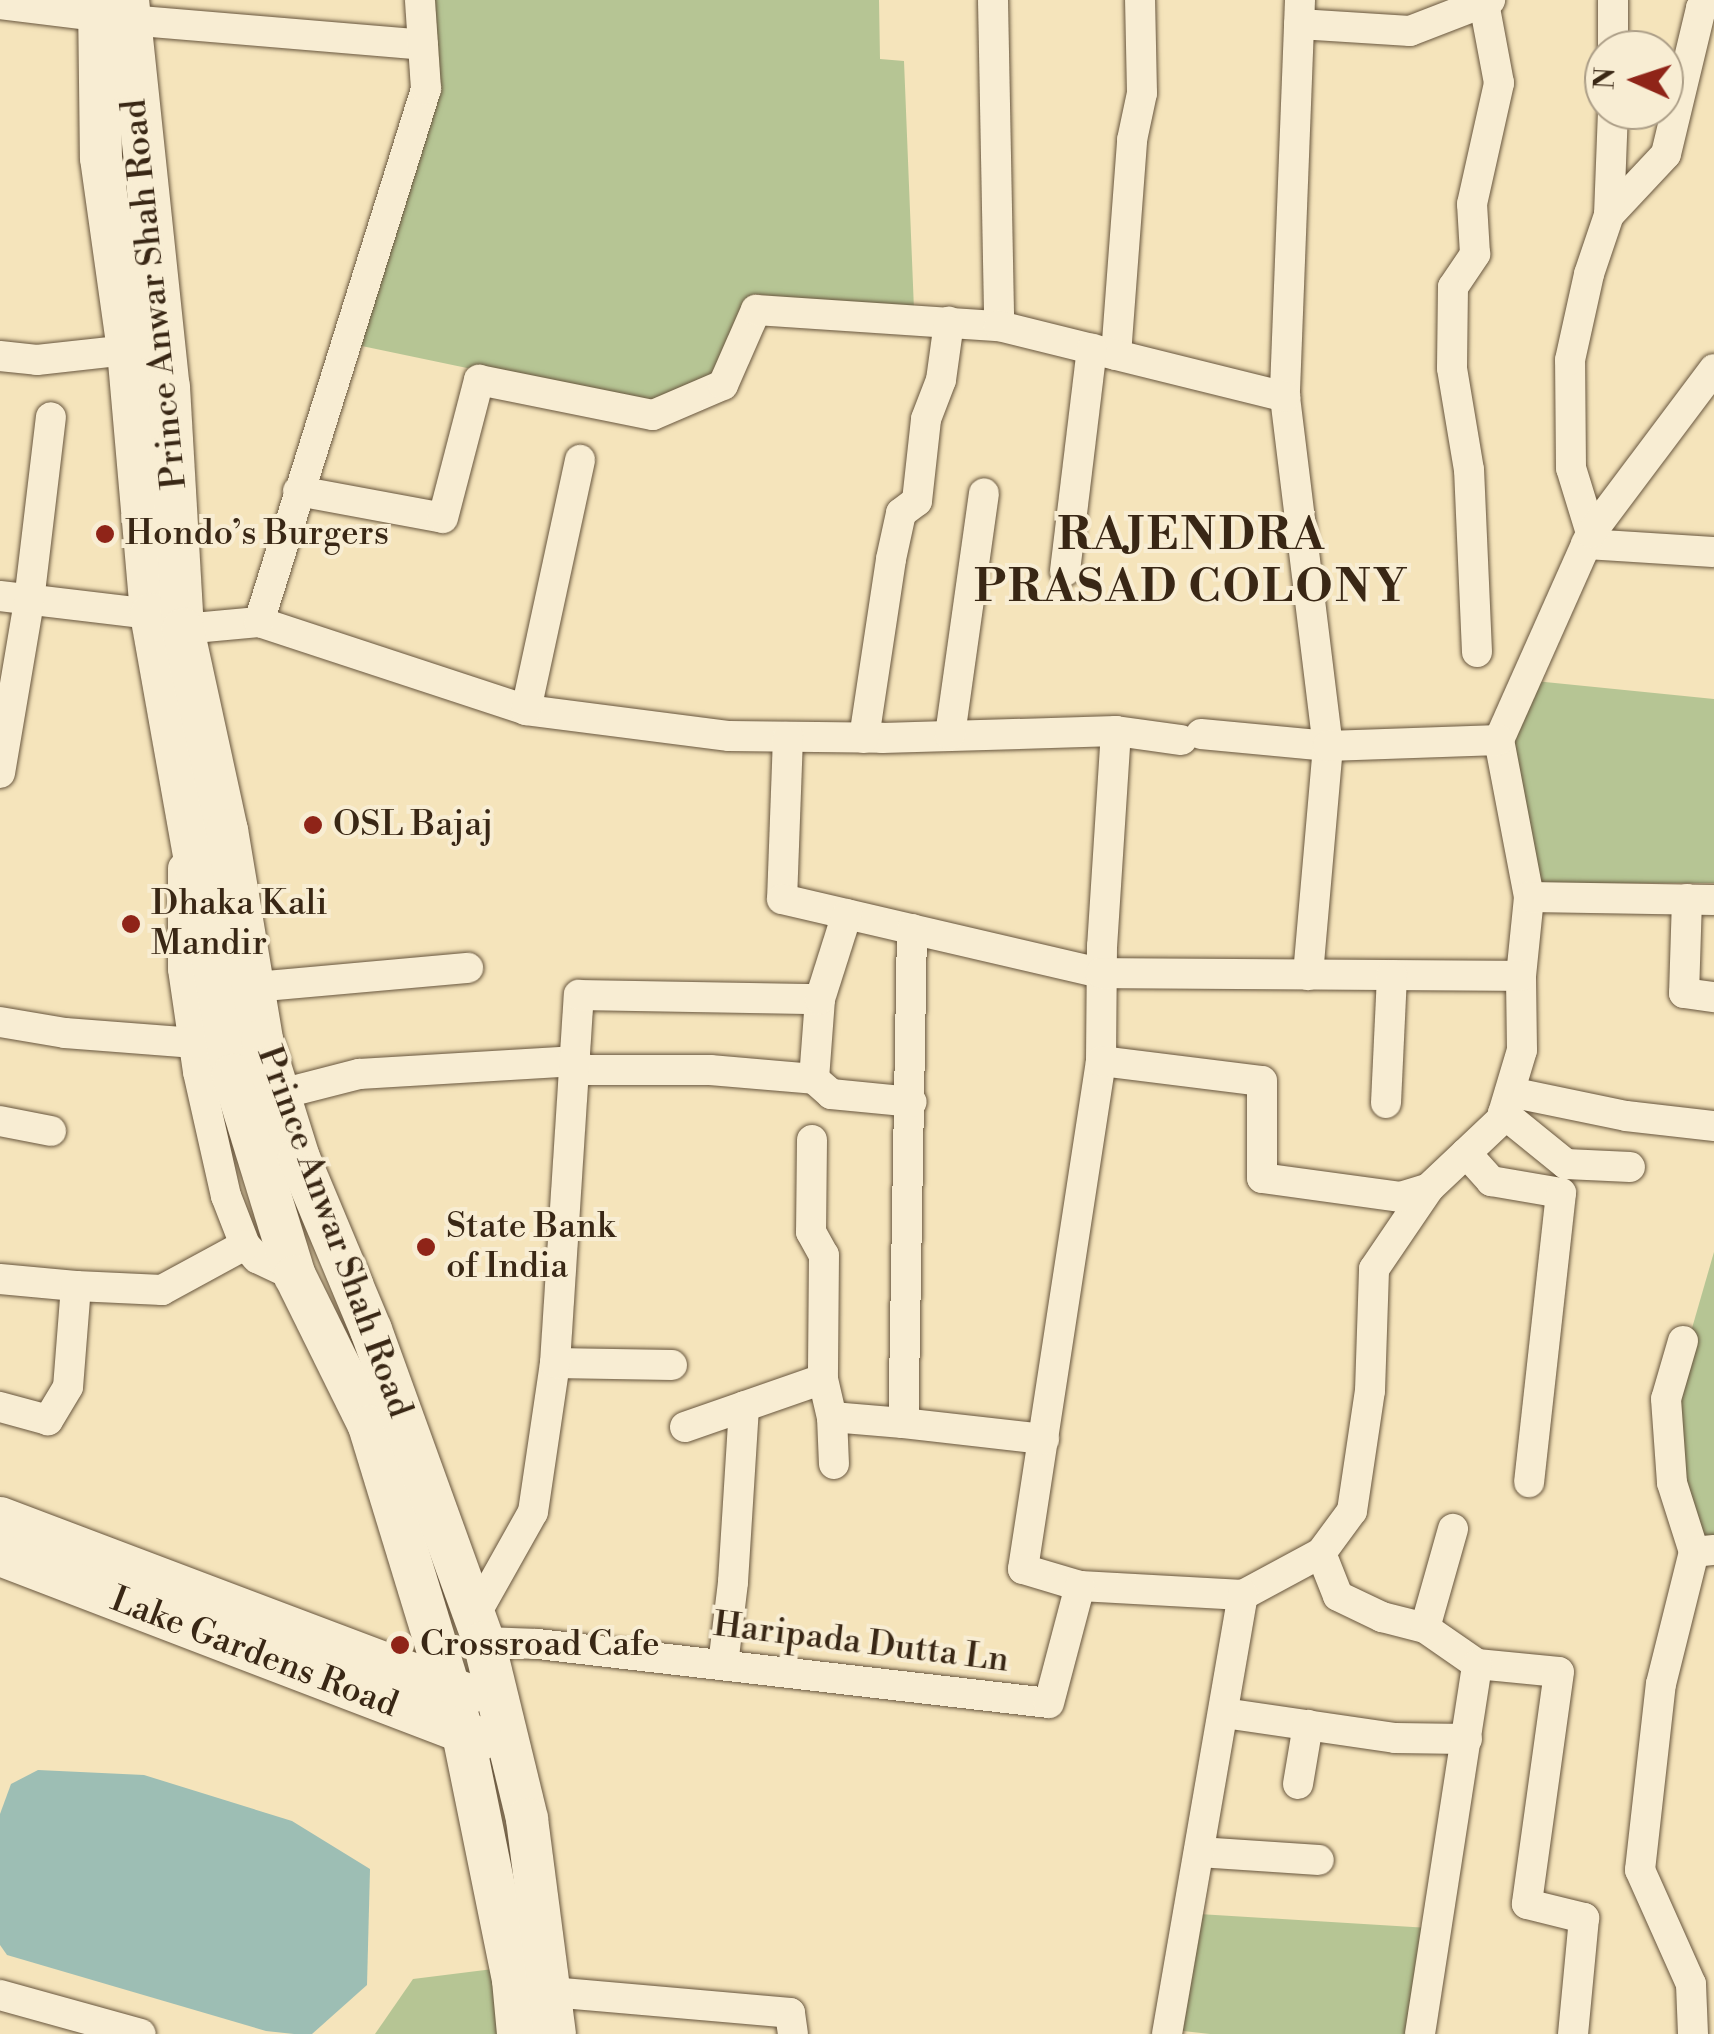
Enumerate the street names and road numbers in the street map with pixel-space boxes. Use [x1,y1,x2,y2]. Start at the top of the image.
street label: Prince Anwar Shah Road [114,97,196,491]
street label: Prince Anwar Shah Road [247,1041,421,1423]
street label: Lake Gardens Road [104,1579,404,1727]
street label: Haripada Dutta Ln [711,1604,1011,1682]

